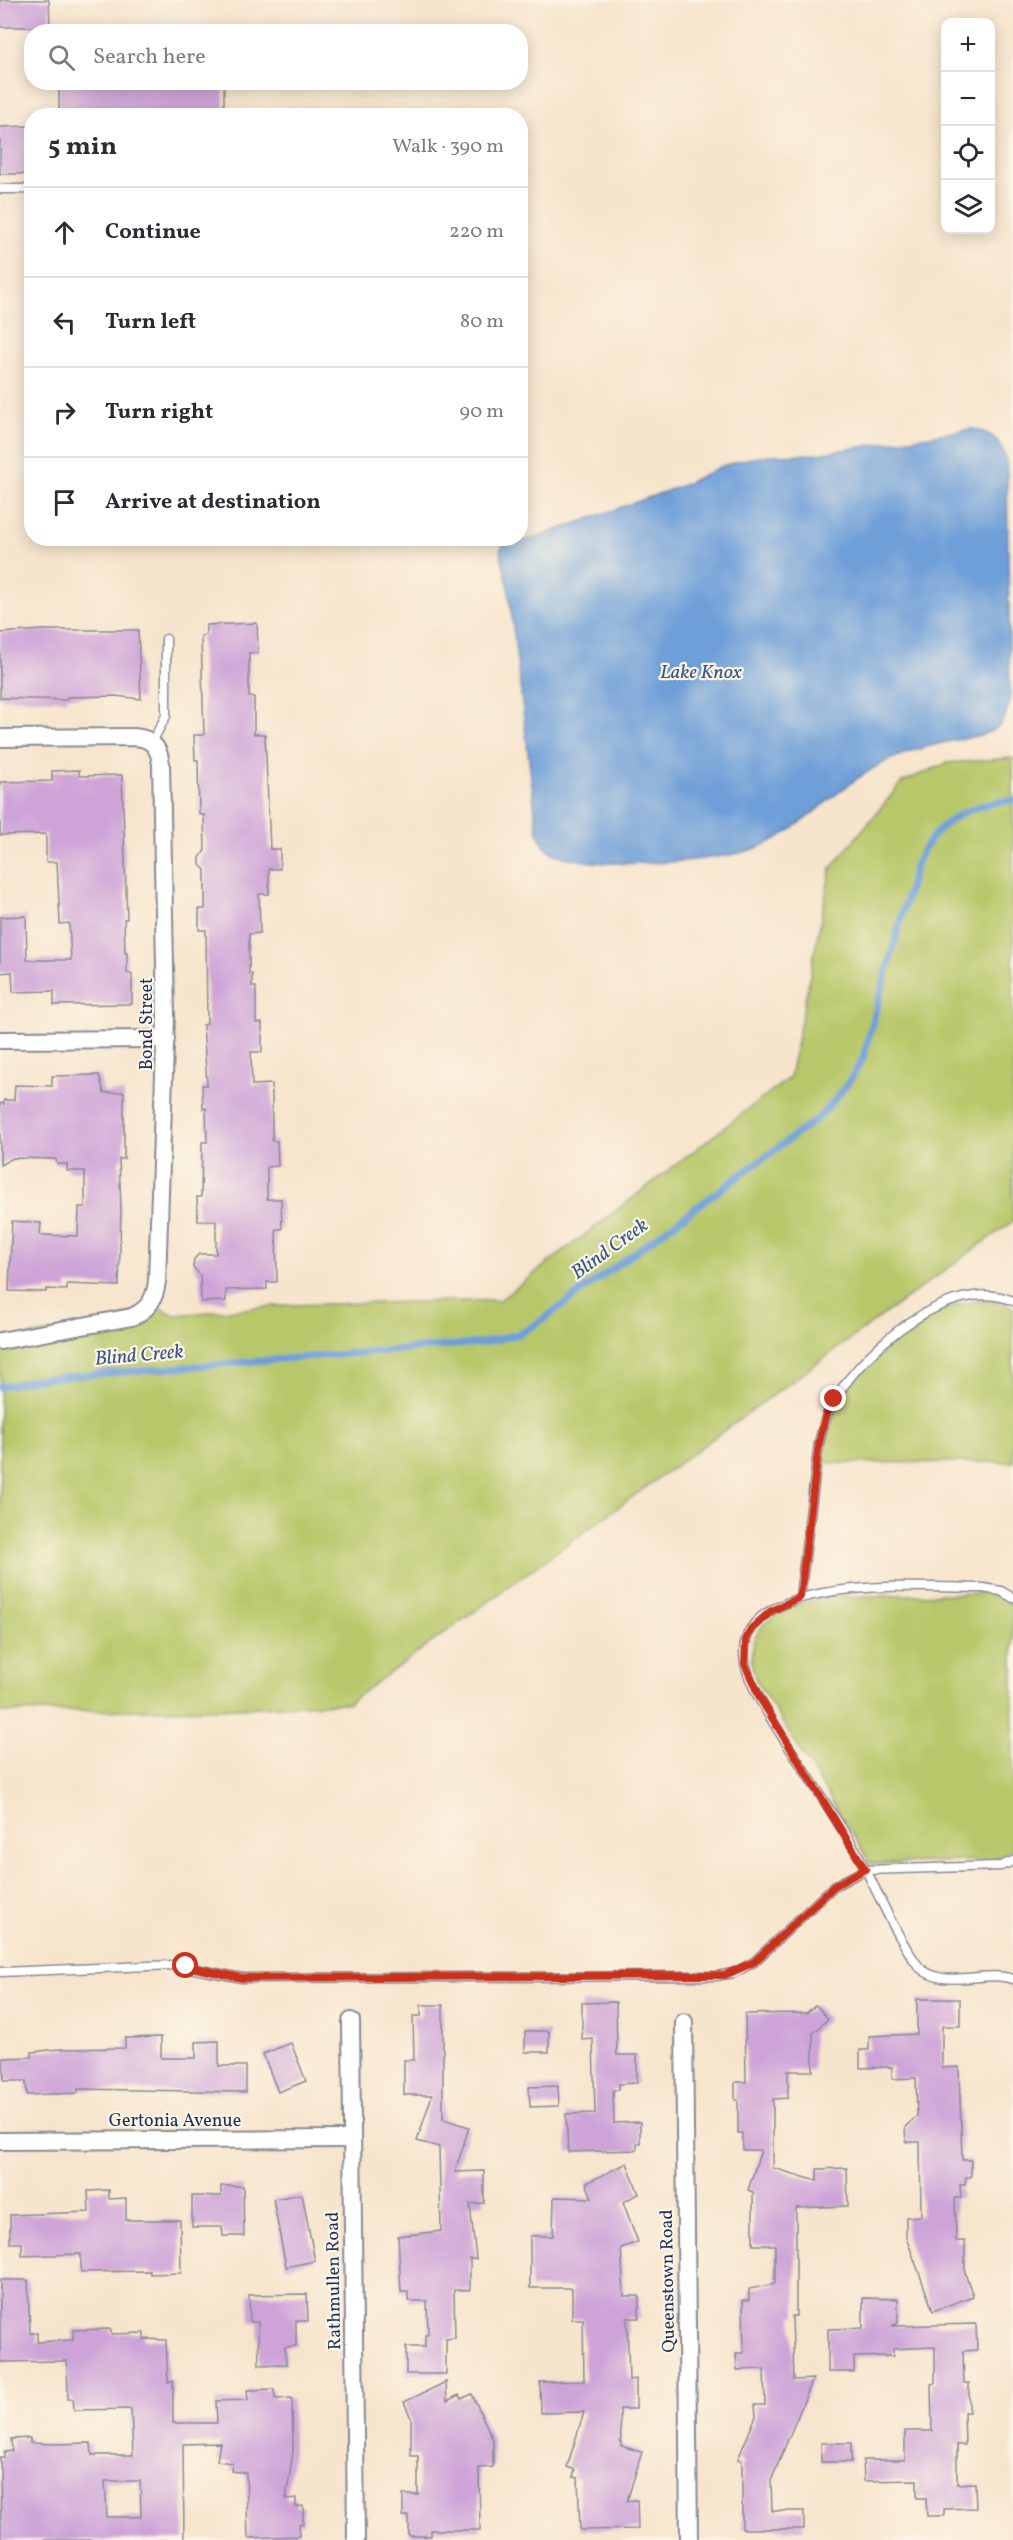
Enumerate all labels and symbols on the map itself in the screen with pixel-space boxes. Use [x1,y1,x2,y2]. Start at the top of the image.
water label: Lake Knox [660,659,742,687]
street label: Bond Street [135,978,160,1070]
water label: Blind Creek [566,1212,654,1287]
water label: Blind Creek [94,1338,185,1374]
route end [820,1385,846,1411]
route start [172,1952,198,1978]
street label: Gertonia Avenue [109,2109,241,2134]
street label: Queenstown Road [655,2209,682,2353]
street label: Rathmullen Road [321,2212,348,2350]

